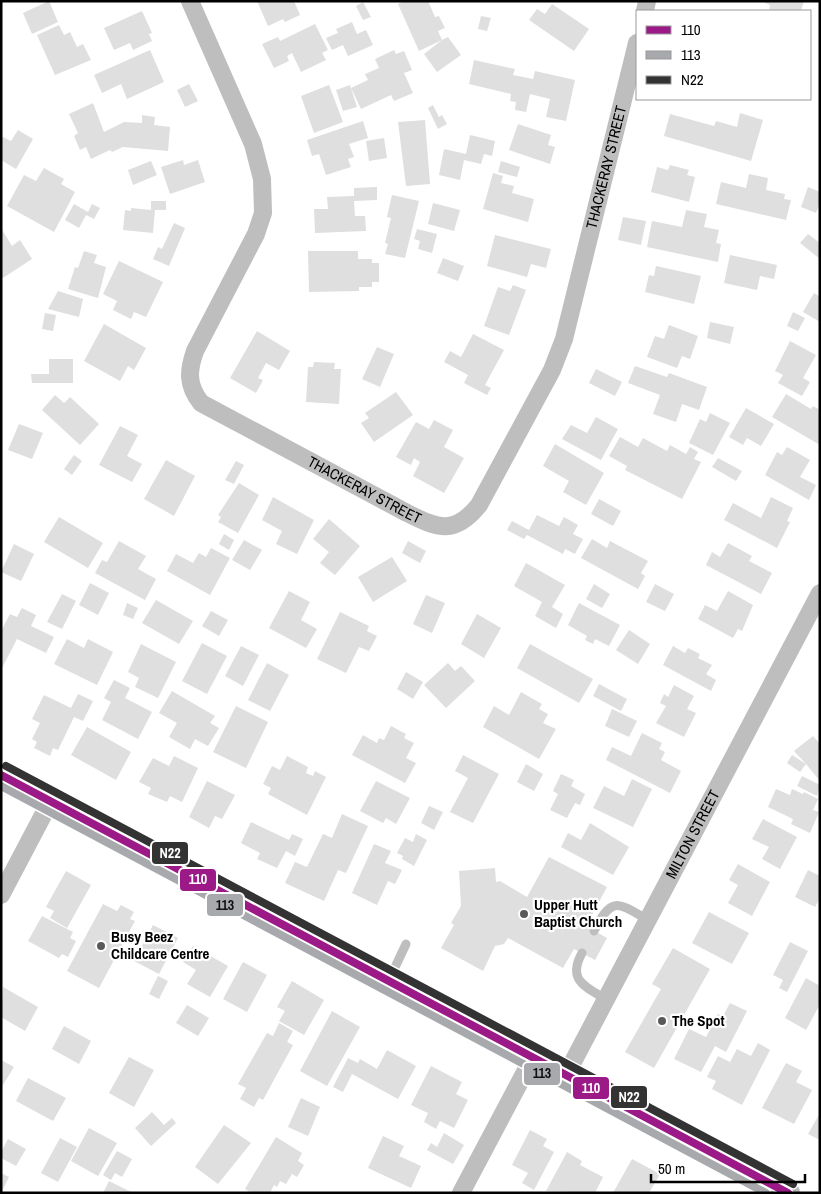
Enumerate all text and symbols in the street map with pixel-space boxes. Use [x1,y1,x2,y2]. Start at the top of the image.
legend [636,10,811,100]
text: 110 [681,19,701,40]
text: 113 [681,44,701,65]
text: N22 [681,69,704,90]
street label: THACKERAY STREET [581,103,631,231]
street label: THACKERAY STREET [304,451,426,529]
street label: MILTON STREET [660,786,725,882]
line badge: N22 [151,841,189,865]
text: N22 [159,844,181,862]
line badge: 110 [179,868,217,892]
text: 110 [189,870,207,888]
line badge: 113 [206,893,244,917]
place label: Upper Hutt Baptist Church [534,894,622,932]
text: 113 [216,896,234,914]
marker: Upper Hutt Baptist Church [518,908,530,920]
place label: Busy Beez Childcare Centre [111,926,210,964]
marker: Busy Beez Childcare Centre [95,940,107,952]
place label: The Spot [672,1010,725,1031]
marker: The Spot [656,1015,668,1027]
line badge: 113 [523,1062,561,1086]
text: 113 [533,1064,551,1082]
line badge: 110 [572,1076,610,1100]
text: 110 [582,1079,600,1097]
line badge: N22 [610,1085,648,1109]
text: N22 [618,1088,640,1106]
scale bar [651,1152,805,1184]
text: 50 m [658,1158,685,1179]

